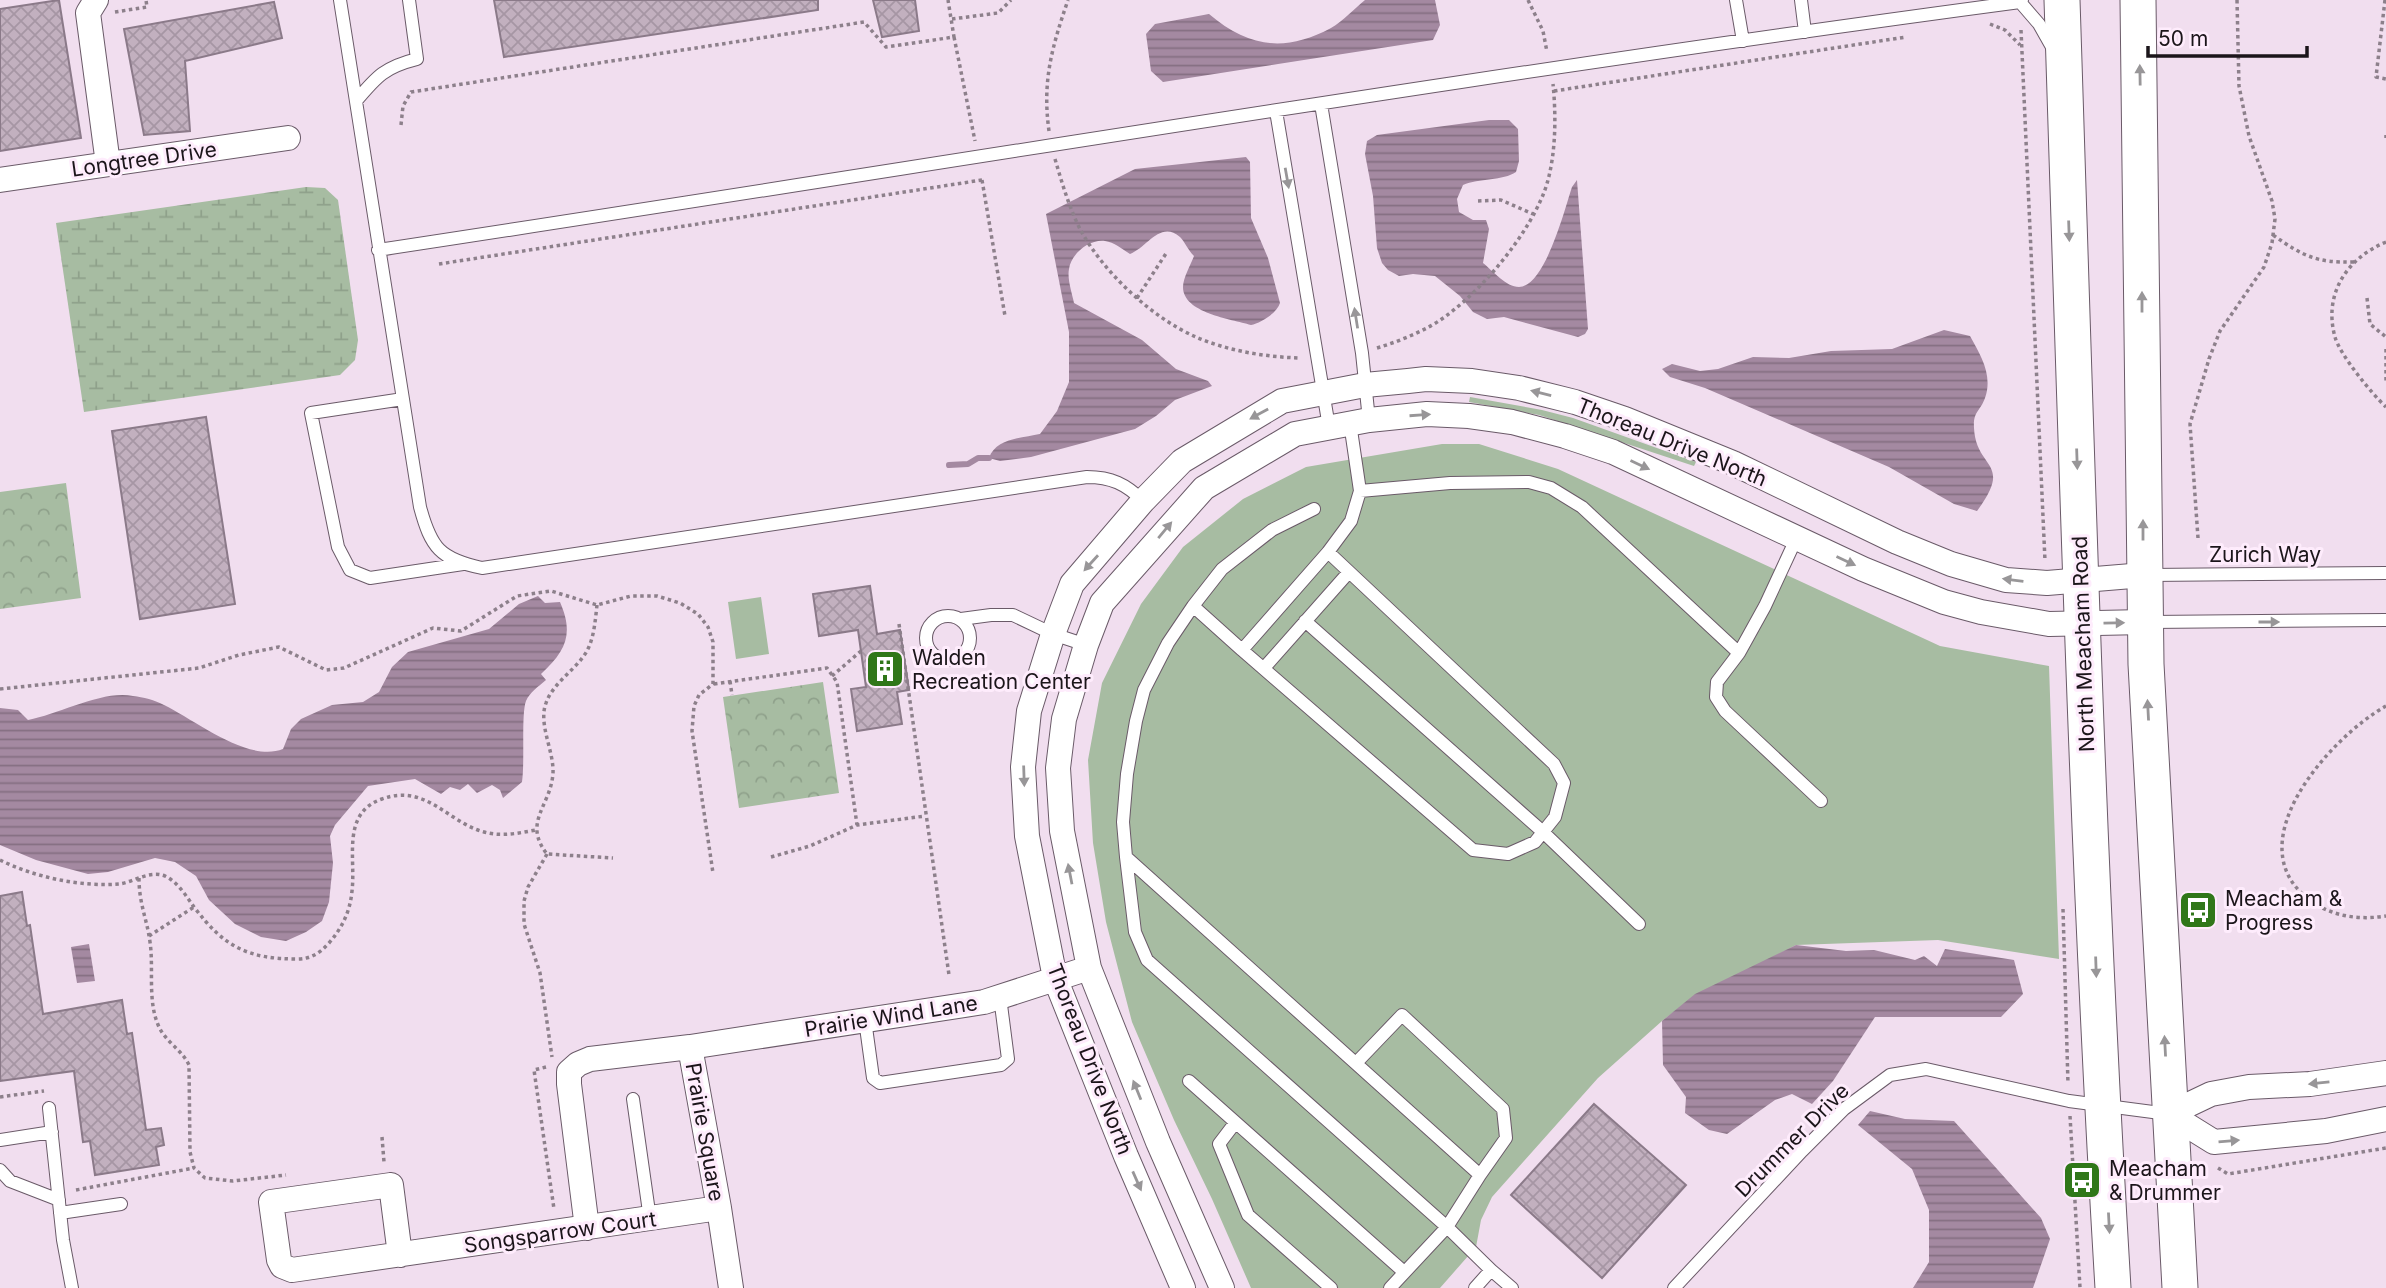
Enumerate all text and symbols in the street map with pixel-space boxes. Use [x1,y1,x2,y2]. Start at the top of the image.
scale bar [2148,14,2307,58]
text: 50 m [2158,26,2208,51]
one-way arrow [2135,63,2146,85]
street label: Longtree Drive [70,136,218,182]
one-way arrow [1282,167,1293,189]
one-way arrow [2064,221,2075,243]
one-way arrow [2136,291,2148,313]
one-way arrow [1350,306,1361,328]
one-way arrow [1529,387,1551,398]
street label: Thoreau Drive North [1573,392,1771,492]
one-way arrow [1250,408,1269,420]
one-way arrow [1410,409,1432,420]
one-way arrow [2071,448,2082,470]
one-way arrow [1630,459,1650,471]
one-way arrow [2137,518,2149,540]
one-way arrow [1157,522,1172,539]
street label: North Meacham Road [2067,536,2099,752]
street label: Zurich Way [2209,542,2321,567]
one-way arrow [1083,554,1099,572]
one-way arrow [1836,555,1856,567]
one-way arrow [2002,574,2024,585]
one-way arrow [2258,616,2280,628]
one-way arrow [2103,617,2125,629]
place label: Walden Recreation Center [912,645,1091,694]
building icon: Walden Recreation Center [864,648,906,690]
one-way arrow [2143,698,2154,720]
one-way arrow [1018,765,1030,787]
one-way arrow [1065,863,1076,885]
place label: Meacham & Progress [2225,886,2343,935]
bus stop icon: Meacham & Progress [2177,889,2219,931]
one-way arrow [2091,956,2102,978]
street label: Thoreau Drive North [1042,960,1138,1158]
street label: Prairie Wind Lane [803,990,979,1042]
one-way arrow [2159,1035,2170,1057]
street label: Prairie Square [681,1061,729,1203]
street label: Drummer Drive [1730,1078,1854,1202]
one-way arrow [2307,1078,2329,1089]
one-way arrow [1132,1079,1143,1100]
one-way arrow [2218,1135,2240,1146]
place label: Meacham & Drummer [2109,1156,2221,1205]
bus stop icon: Meacham & Drummer [2061,1159,2103,1201]
one-way arrow [1131,1170,1142,1191]
street label: Songsparrow Court [462,1206,658,1258]
one-way arrow [2104,1212,2115,1234]

